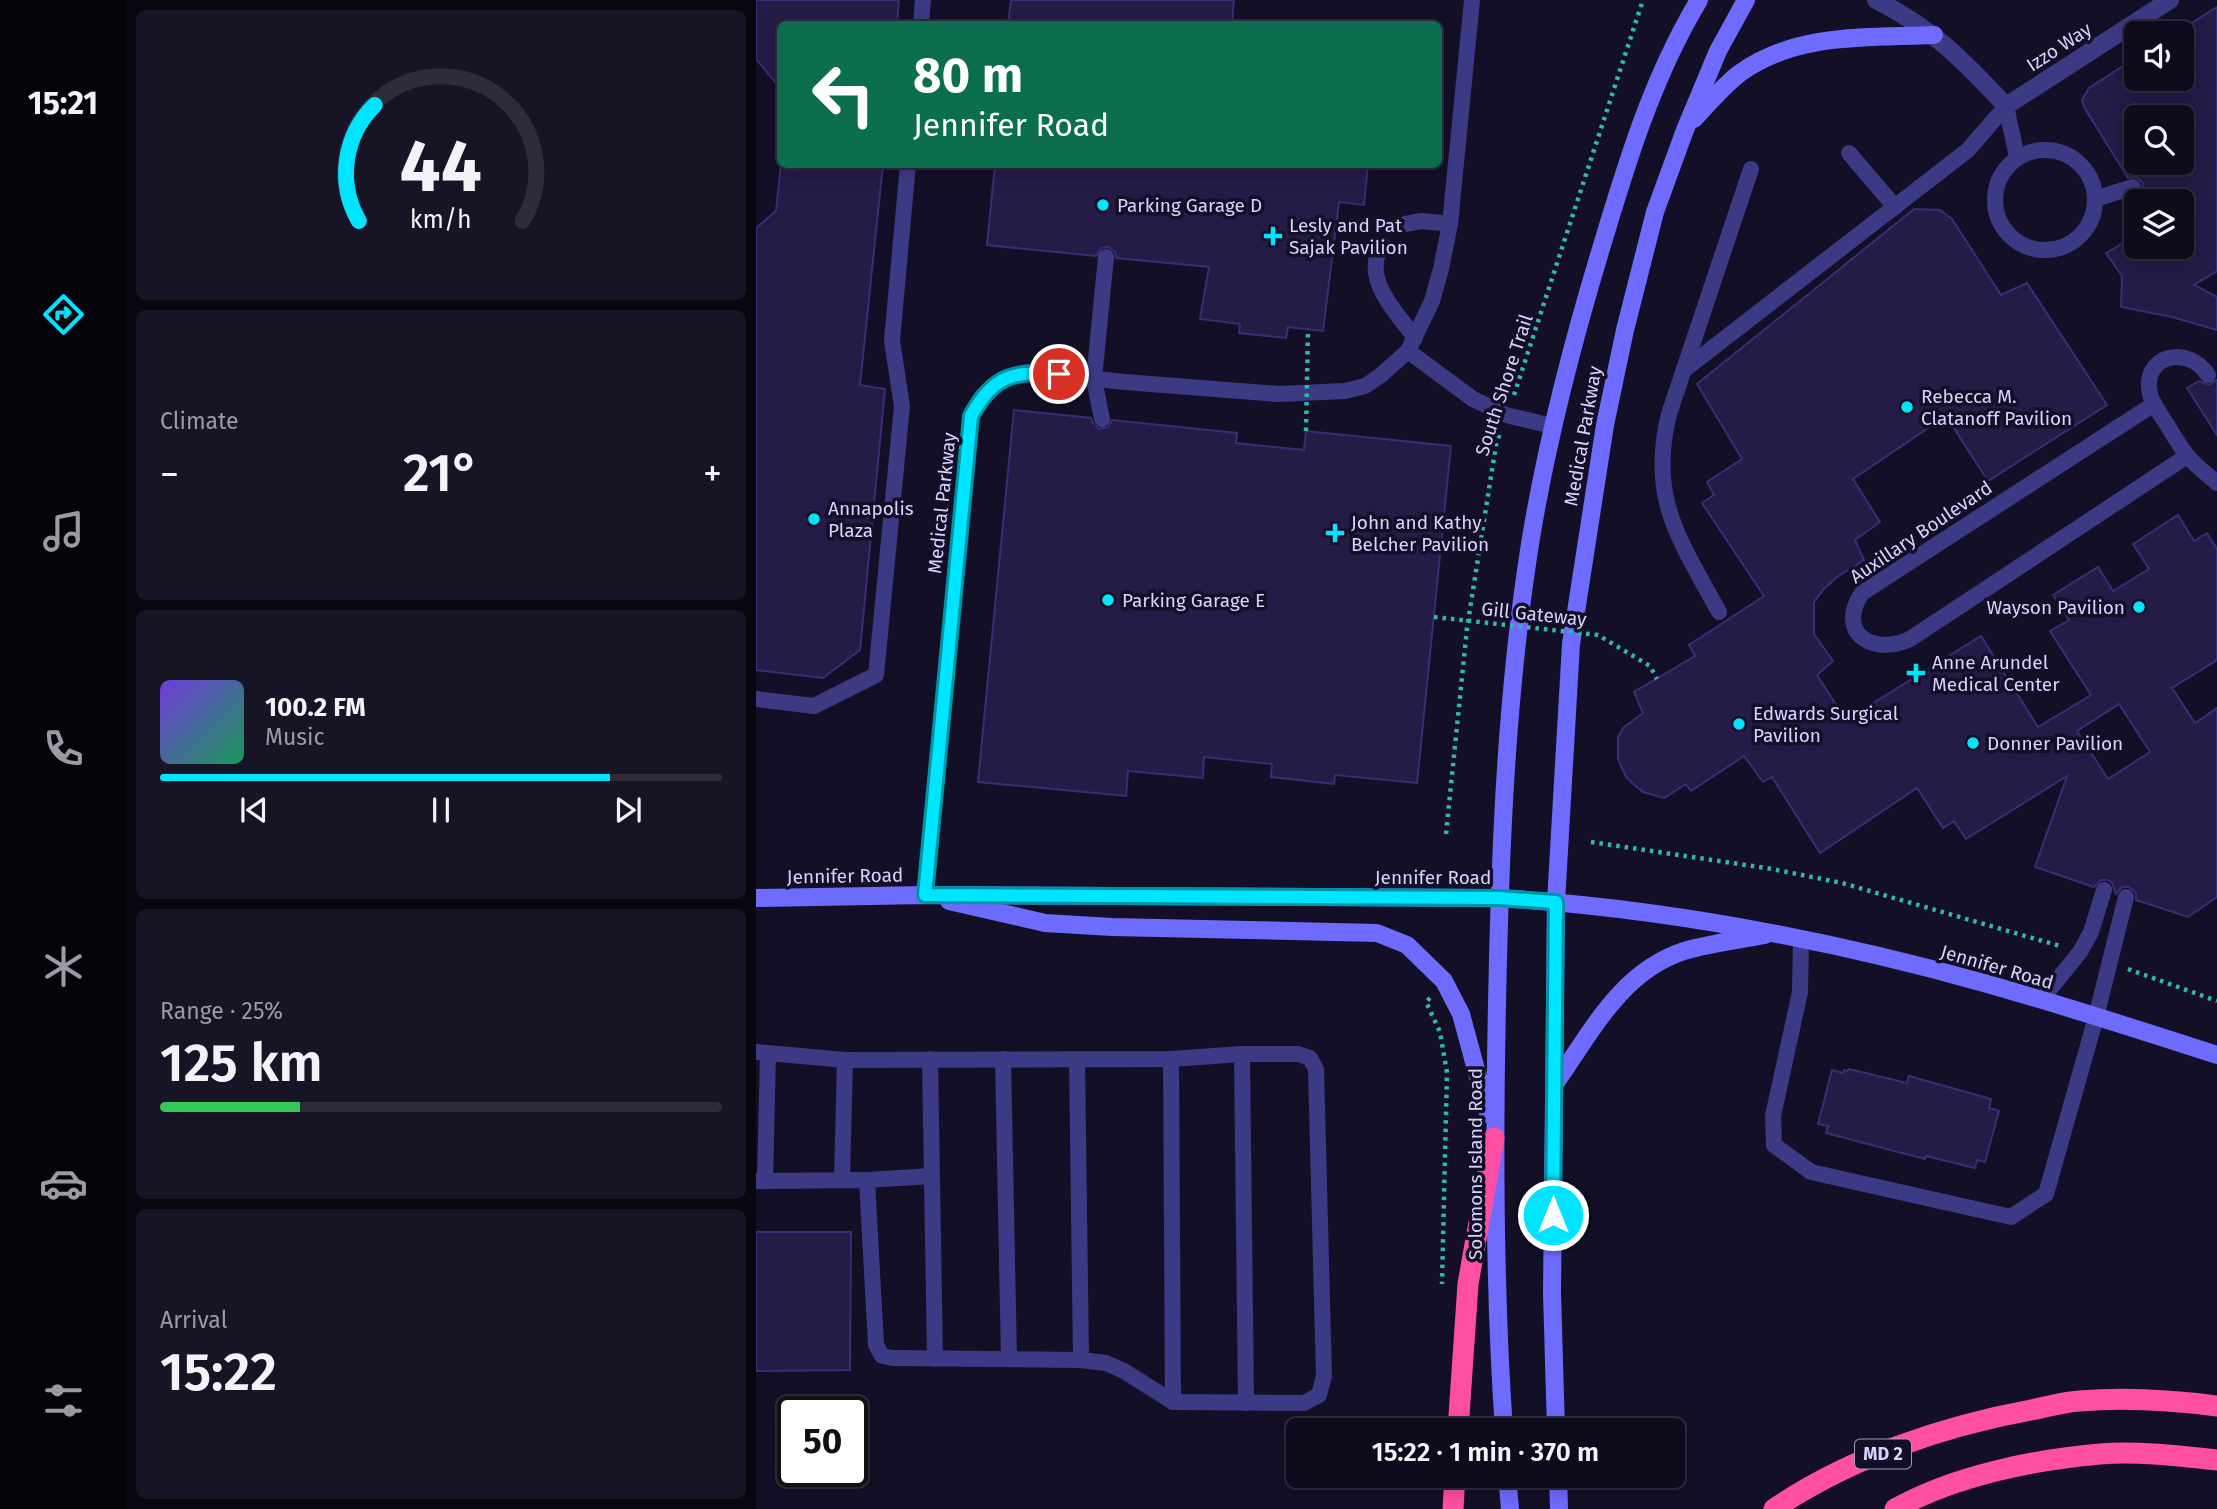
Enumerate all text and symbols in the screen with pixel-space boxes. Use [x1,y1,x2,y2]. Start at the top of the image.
street label: Izzo Way [2022,17,2096,76]
map controls [2124,21,2194,259]
button: sound [2124,21,2194,91]
text: 80 m [913,46,1023,105]
icon: left [798,49,889,140]
text: 15:21 [28,84,98,122]
button: search [2124,105,2194,175]
text: Jennifer Road [913,106,1109,144]
text: 44 [400,123,482,210]
button: layers [2124,189,2194,259]
place label: Parking Garage D [1117,194,1262,217]
marker: Parking Garage D [1095,197,1111,213]
text: km/h [410,205,472,235]
place label: Lesly and Pat Sajak Pavilion [1289,214,1408,259]
marker: Lesly and Pat Sajak Pavilion [1263,226,1283,246]
icon: directions [39,290,88,339]
street label: South Shore Trail [1470,311,1538,459]
pin [1029,344,1089,404]
icon: arrive [1040,355,1078,393]
street label: Medical Parkway [1559,364,1607,508]
place label: Rebecca M. Clatanoff Pavilion [1921,385,2072,430]
marker: Rebecca M. Clatanoff Pavilion [1899,399,1915,415]
text: Climate [160,407,239,435]
street label: Medical Parkway [923,431,961,575]
text: 21° [403,442,479,505]
text: − [160,451,179,497]
text: + [703,451,722,497]
street label: Auxillary Boulevard [1846,476,1996,588]
place label: Annapolis Plaza [828,497,914,542]
icon: music [39,507,88,556]
marker: Annapolis Plaza [806,511,822,527]
place label: John and Kathy Belcher Pavilion [1351,511,1489,556]
marker: John and Kathy Belcher Pavilion [1325,523,1345,543]
place label: Parking Garage E [1122,589,1265,612]
marker: Parking Garage E [1100,592,1116,608]
place label: Wayson Pavilion [1987,596,2125,619]
street label: Gill Gateway [1480,597,1588,631]
marker: Wayson Pavilion [2131,599,2147,615]
place label: Anne Arundel Medical Center [1932,651,2060,696]
marker: Anne Arundel Medical Center [1906,663,1926,683]
text: 100.2 FM [265,692,366,723]
place label: Edwards Surgical Pavilion [1753,702,1899,747]
marker: Edwards Surgical Pavilion [1731,716,1747,732]
text: Music [265,723,325,751]
icon: phone [39,724,88,773]
place label: Donner Pavilion [1987,732,2123,755]
marker: Donner Pavilion [1965,735,1981,751]
icon: previous [235,791,273,829]
icon: pause [422,791,460,829]
icon: next [609,791,647,829]
street label: Jennifer Road [787,863,903,889]
street label: Jennifer Road [1375,866,1491,889]
street label: Jennifer Road [1938,940,2056,994]
icon: climate [39,942,88,991]
text: Range · 25% [160,997,283,1025]
text: 125 km [160,1032,323,1095]
street label: Solomons Island Road [1464,1068,1487,1260]
icon: car [39,1159,88,1208]
position arrow [1516,1178,1590,1252]
text: Arrival [160,1306,227,1334]
text: 15:22 [160,1341,277,1404]
icon: filters [39,1376,88,1425]
speed limit sign: 50 [777,1396,868,1487]
text: 15:22 · 1 min · 370 m [1372,1437,1599,1468]
road number: MD 2 [1855,1440,1911,1469]

